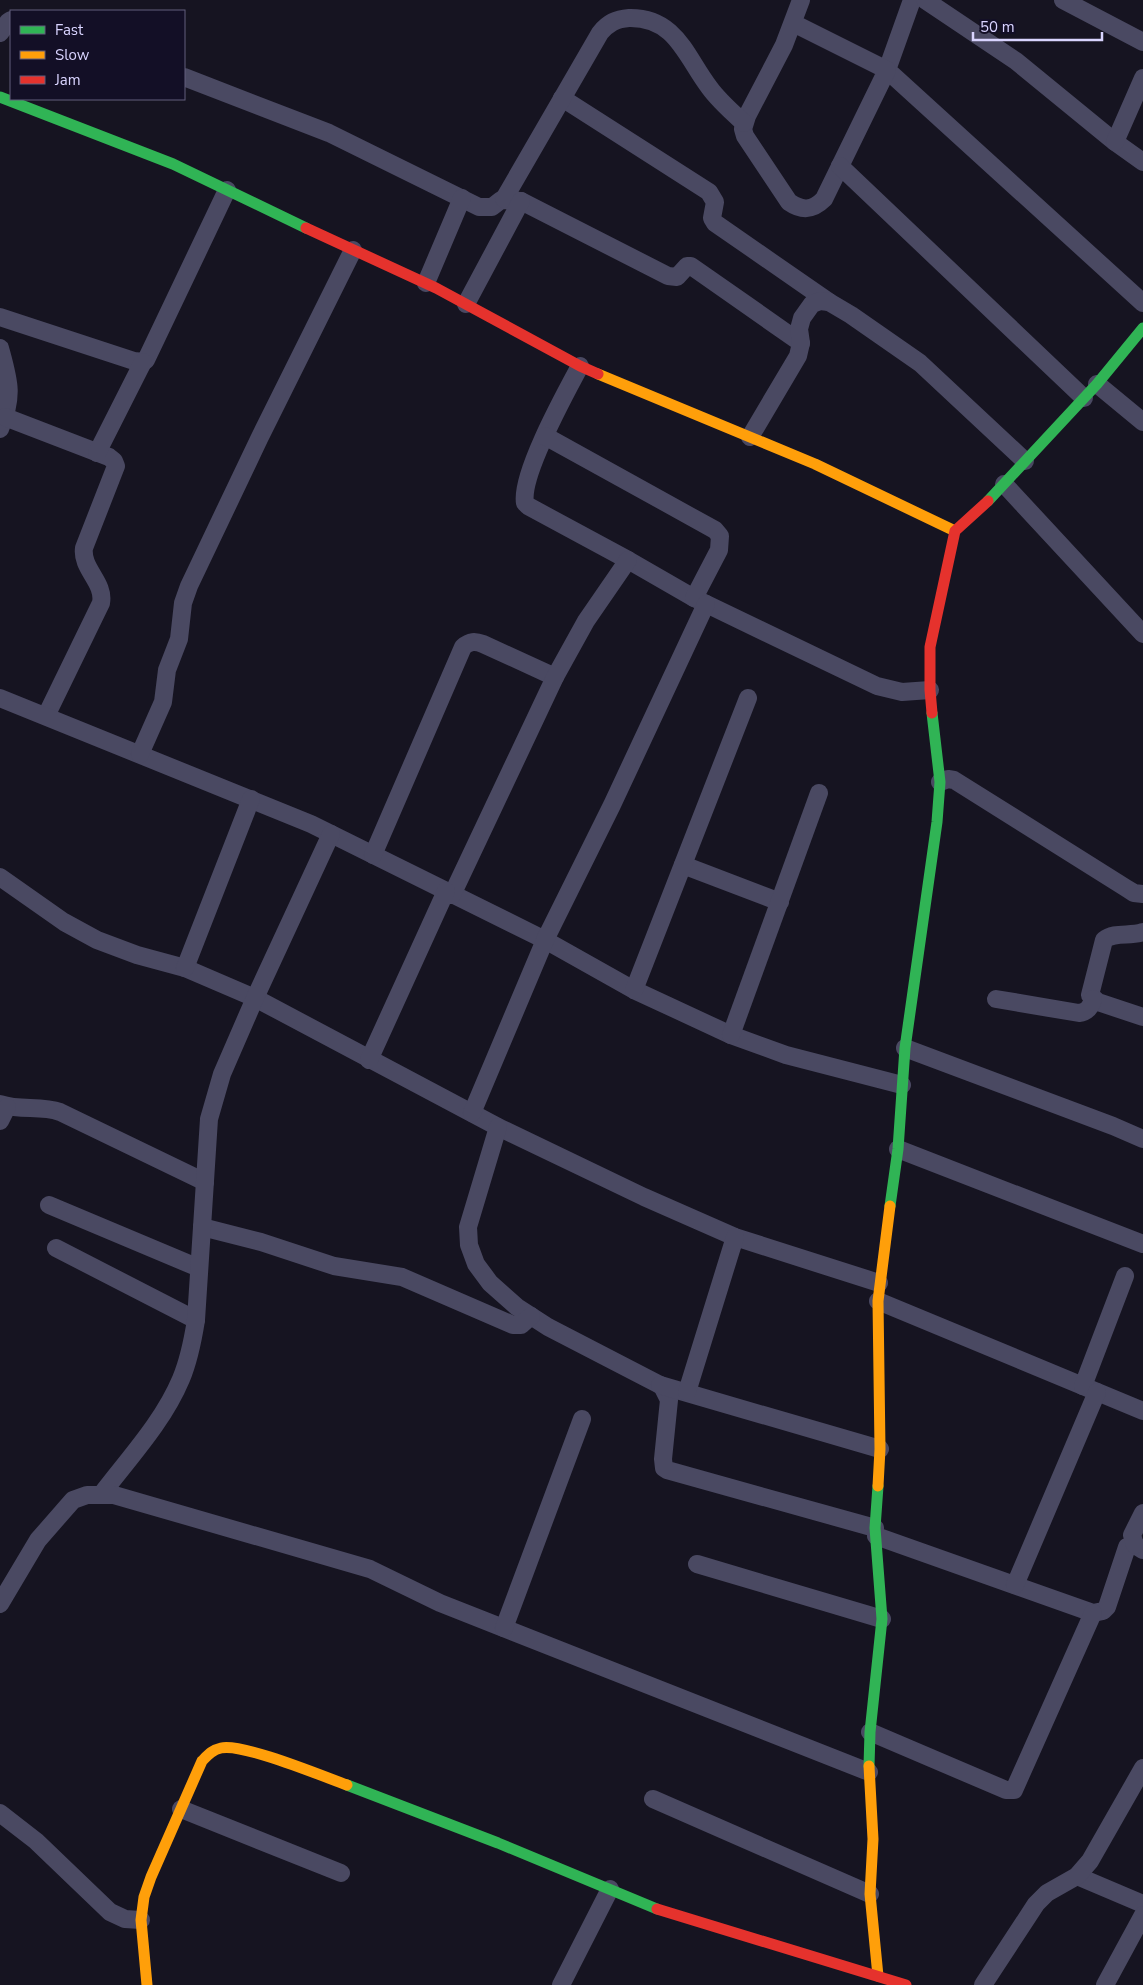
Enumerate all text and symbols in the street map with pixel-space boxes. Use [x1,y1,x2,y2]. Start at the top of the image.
legend [10,10,185,100]
scale bar [973,10,1102,42]
text: 50 m [980,17,1015,37]
text: Fast [55,20,84,40]
text: Slow [55,45,90,65]
text: Jam [54,70,81,90]

